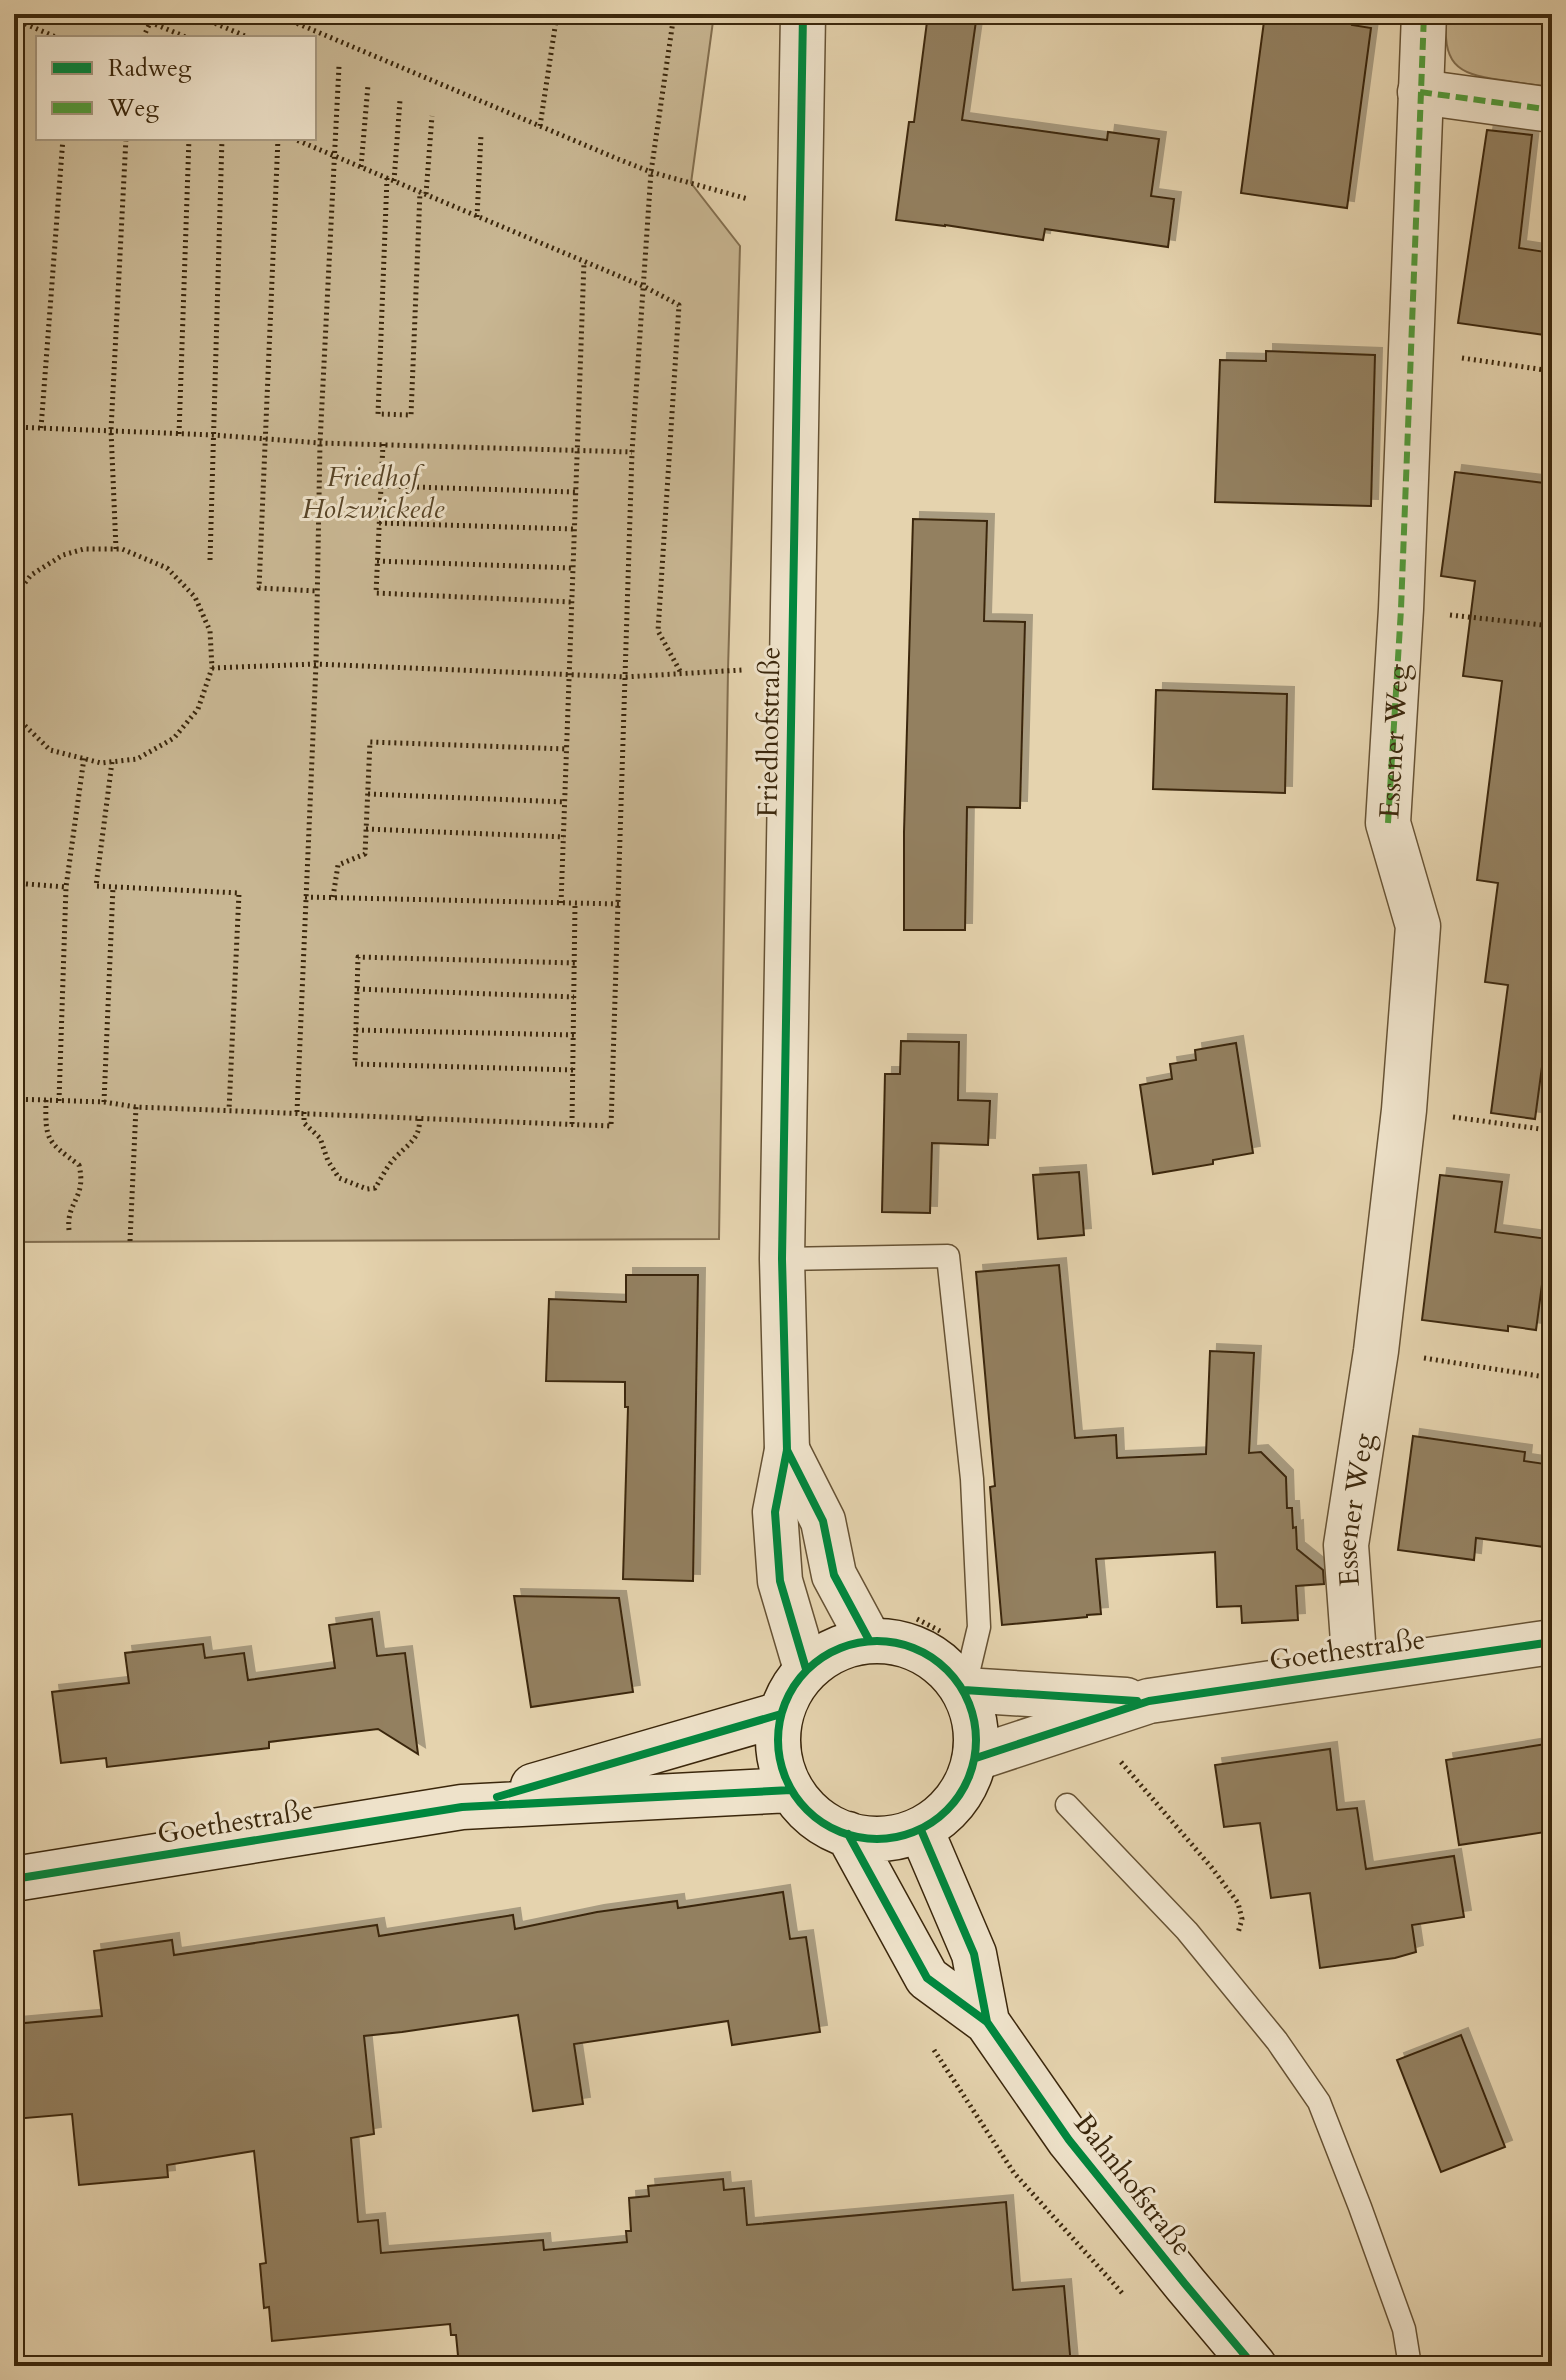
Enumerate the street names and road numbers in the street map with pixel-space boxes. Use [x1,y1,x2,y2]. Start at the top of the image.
street label: Friedhofstraße [749,646,789,818]
street label: Essener Weg [1370,663,1418,819]
street label: Essener Weg [1327,1430,1383,1588]
street label: Goethestraße [1267,1620,1427,1680]
street label: Goethestraße [155,1791,316,1853]
street label: Bahnhofstraße [1065,2105,1201,2264]

